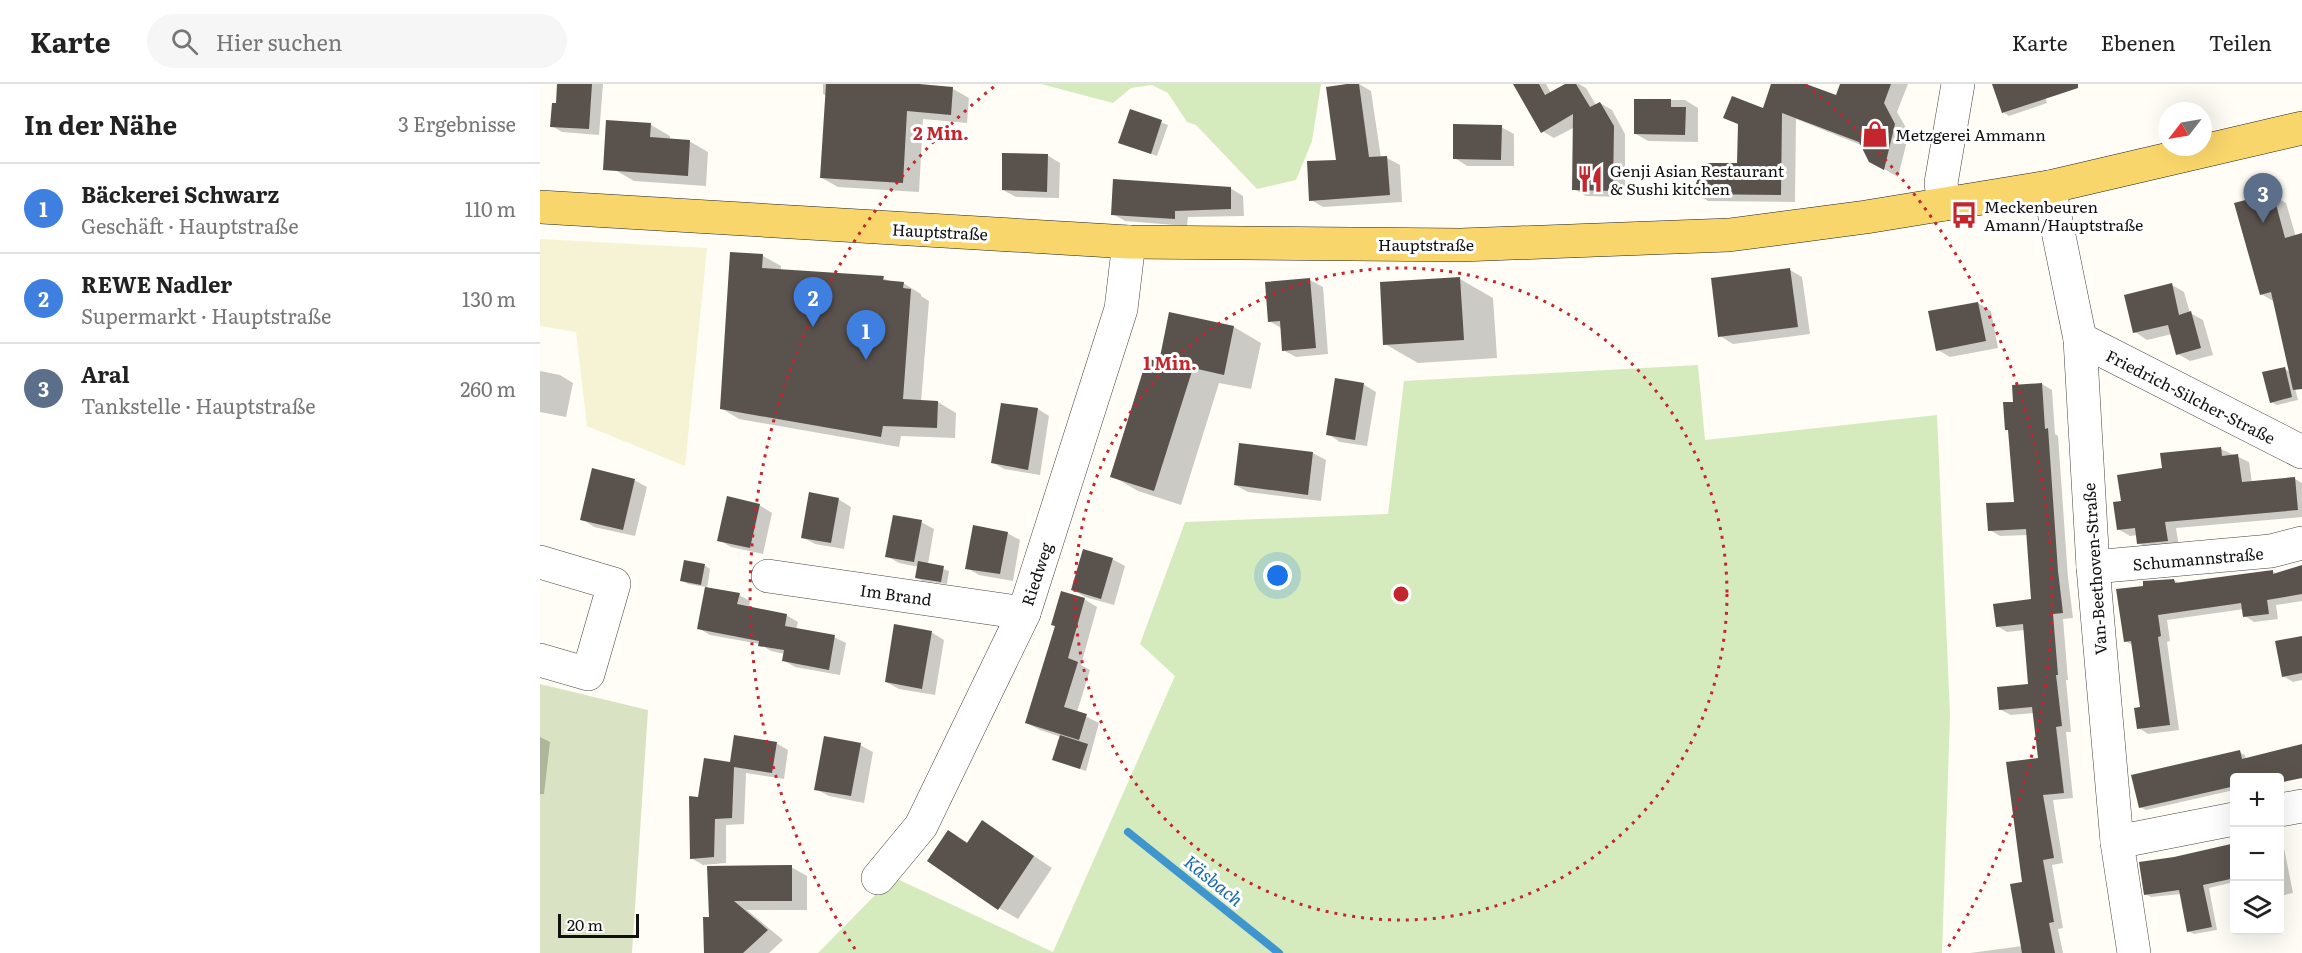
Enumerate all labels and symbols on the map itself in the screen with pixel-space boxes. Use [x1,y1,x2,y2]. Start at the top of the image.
north arrow [2158,102,2212,156]
text: 2 Min. [913,119,969,146]
shop icon: Metzgerei Ammann [1860,119,1890,149]
place label: Metzgerei Ammann [1895,122,2046,146]
place label: Genji Asian Restaurant & Sushi kitchen [1610,158,1785,200]
restaurant icon: Genji Asian Restaurant & Sushi kitchen [1575,164,1605,194]
pin: 3 [2244,174,2282,223]
place label: Meckenbeuren Amann/Hauptstraße [1984,194,2143,236]
bus stop icon: Meckenbeuren Amann/Hauptstraße [1949,200,1979,230]
street label: Hauptstraße [891,217,989,245]
street label: Hauptstraße [1378,232,1474,256]
pin: 2 [794,278,832,327]
pin: 1 [846,310,886,360]
street label: Friedrich-Silcher-Straße [2102,343,2280,449]
text: 1 Min. [1143,349,1197,376]
street label: Van-Beethoven-Straße [2076,482,2112,656]
street label: Riedweg [1014,539,1058,609]
street label: Schumannstraße [2132,540,2264,576]
your location [1263,561,1292,590]
street label: Im Brand [859,577,934,611]
centre of rings [1391,584,1411,604]
water label: Käsbach [1179,848,1250,912]
scale bar [558,911,639,938]

